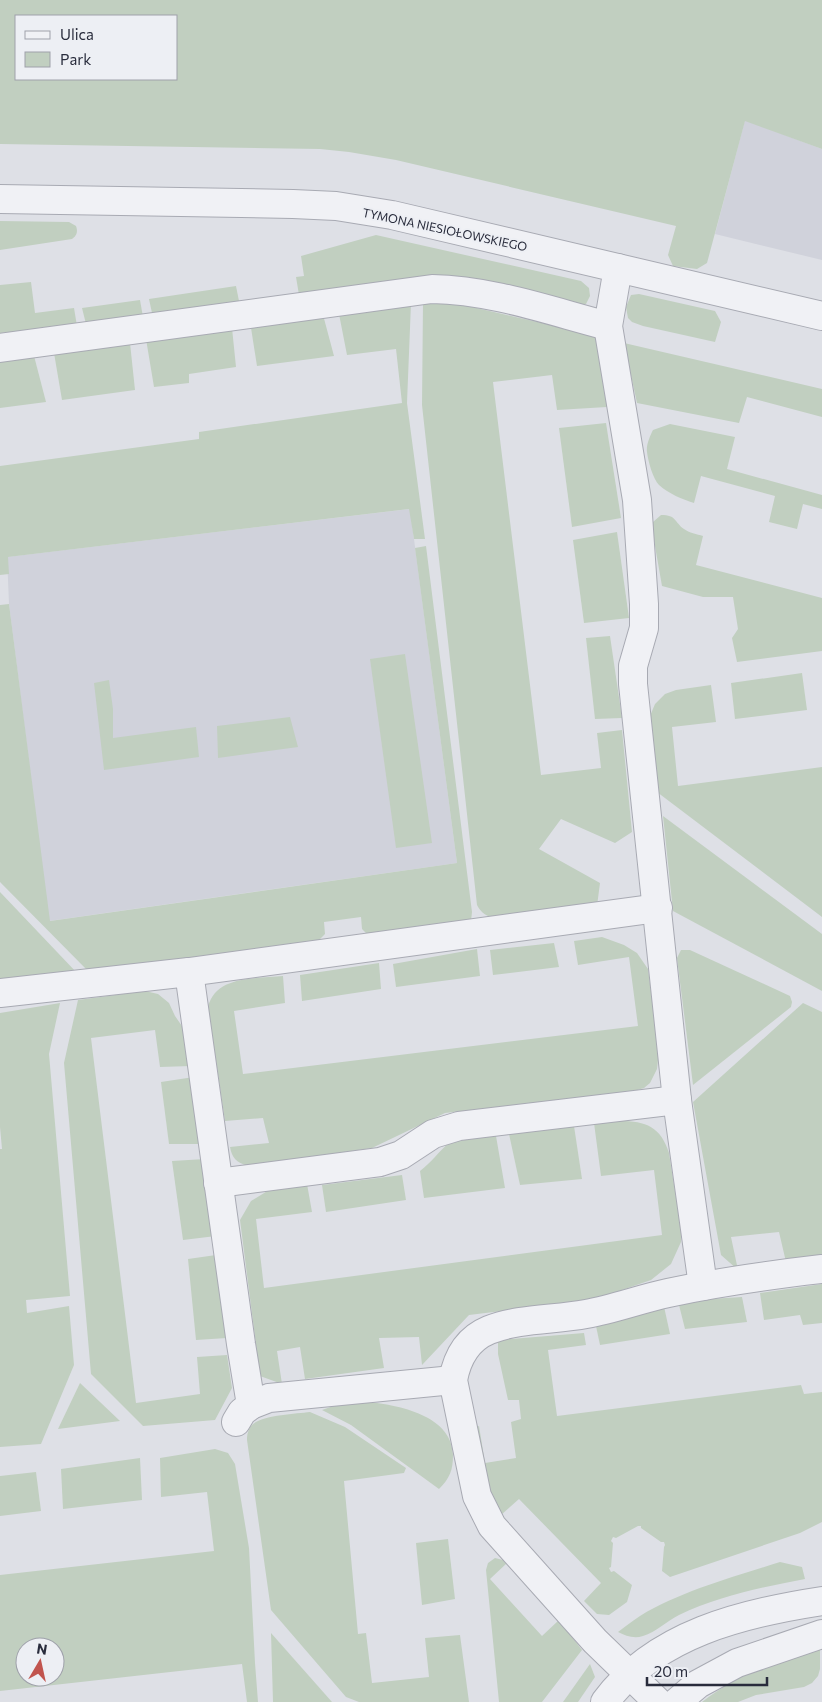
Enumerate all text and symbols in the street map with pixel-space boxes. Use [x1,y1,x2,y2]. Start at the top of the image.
legend [15,15,178,80]
text: Ulica [60,25,94,43]
text: Park [60,50,91,68]
street label: TYMONA NIESIOŁOWSKIEGO [361,205,529,253]
north arrow [15,1637,65,1687]
text: N [36,1639,49,1658]
scale bar [647,1654,767,1686]
text: 20 m [654,1662,688,1680]

